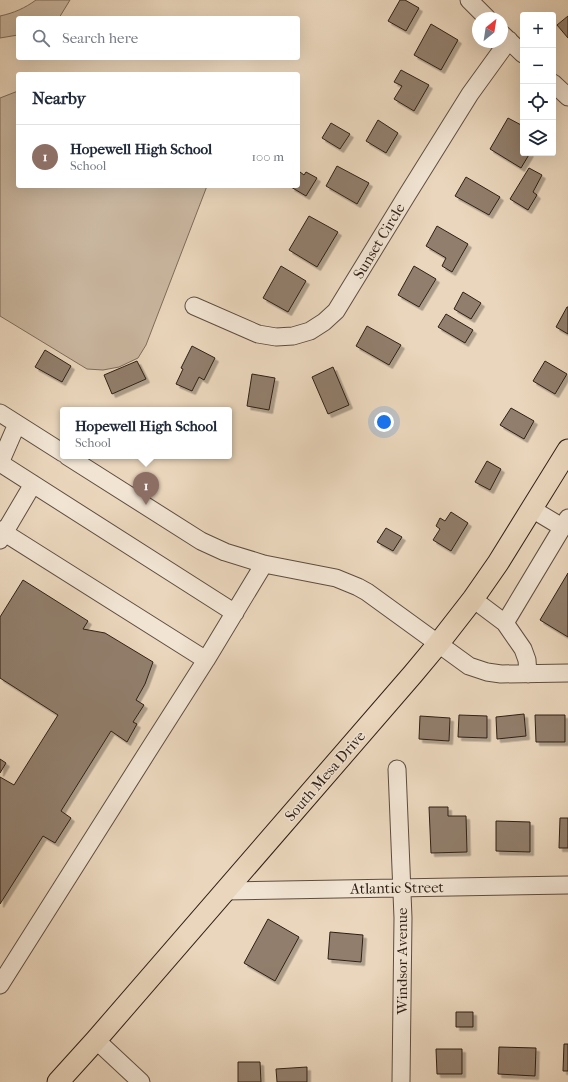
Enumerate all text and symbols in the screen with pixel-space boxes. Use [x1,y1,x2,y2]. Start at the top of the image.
north arrow [472,12,508,48]
map controls [520,12,556,156]
button: + [520,12,556,48]
search box [16,16,300,60]
icon: search [30,27,52,49]
text: Search here [62,29,138,47]
button: − [520,48,556,84]
button: locate [520,84,556,120]
text: Nearby [32,88,86,108]
button: layers [520,120,556,156]
text: Hopewell High School [70,140,212,158]
text: 1 [43,149,47,164]
text: 100 m [251,149,284,164]
text: School [70,158,106,173]
street label: Sunset Circle [349,199,409,282]
popup [60,407,232,459]
your location [374,412,394,432]
text: Hopewell High School [75,417,217,435]
text: School [75,435,111,450]
pin: 1 [133,472,159,505]
street label: South Mesa Drive [281,727,370,825]
street label: Atlantic Street [349,878,445,898]
street label: Windsor Avenue [393,907,411,1015]

